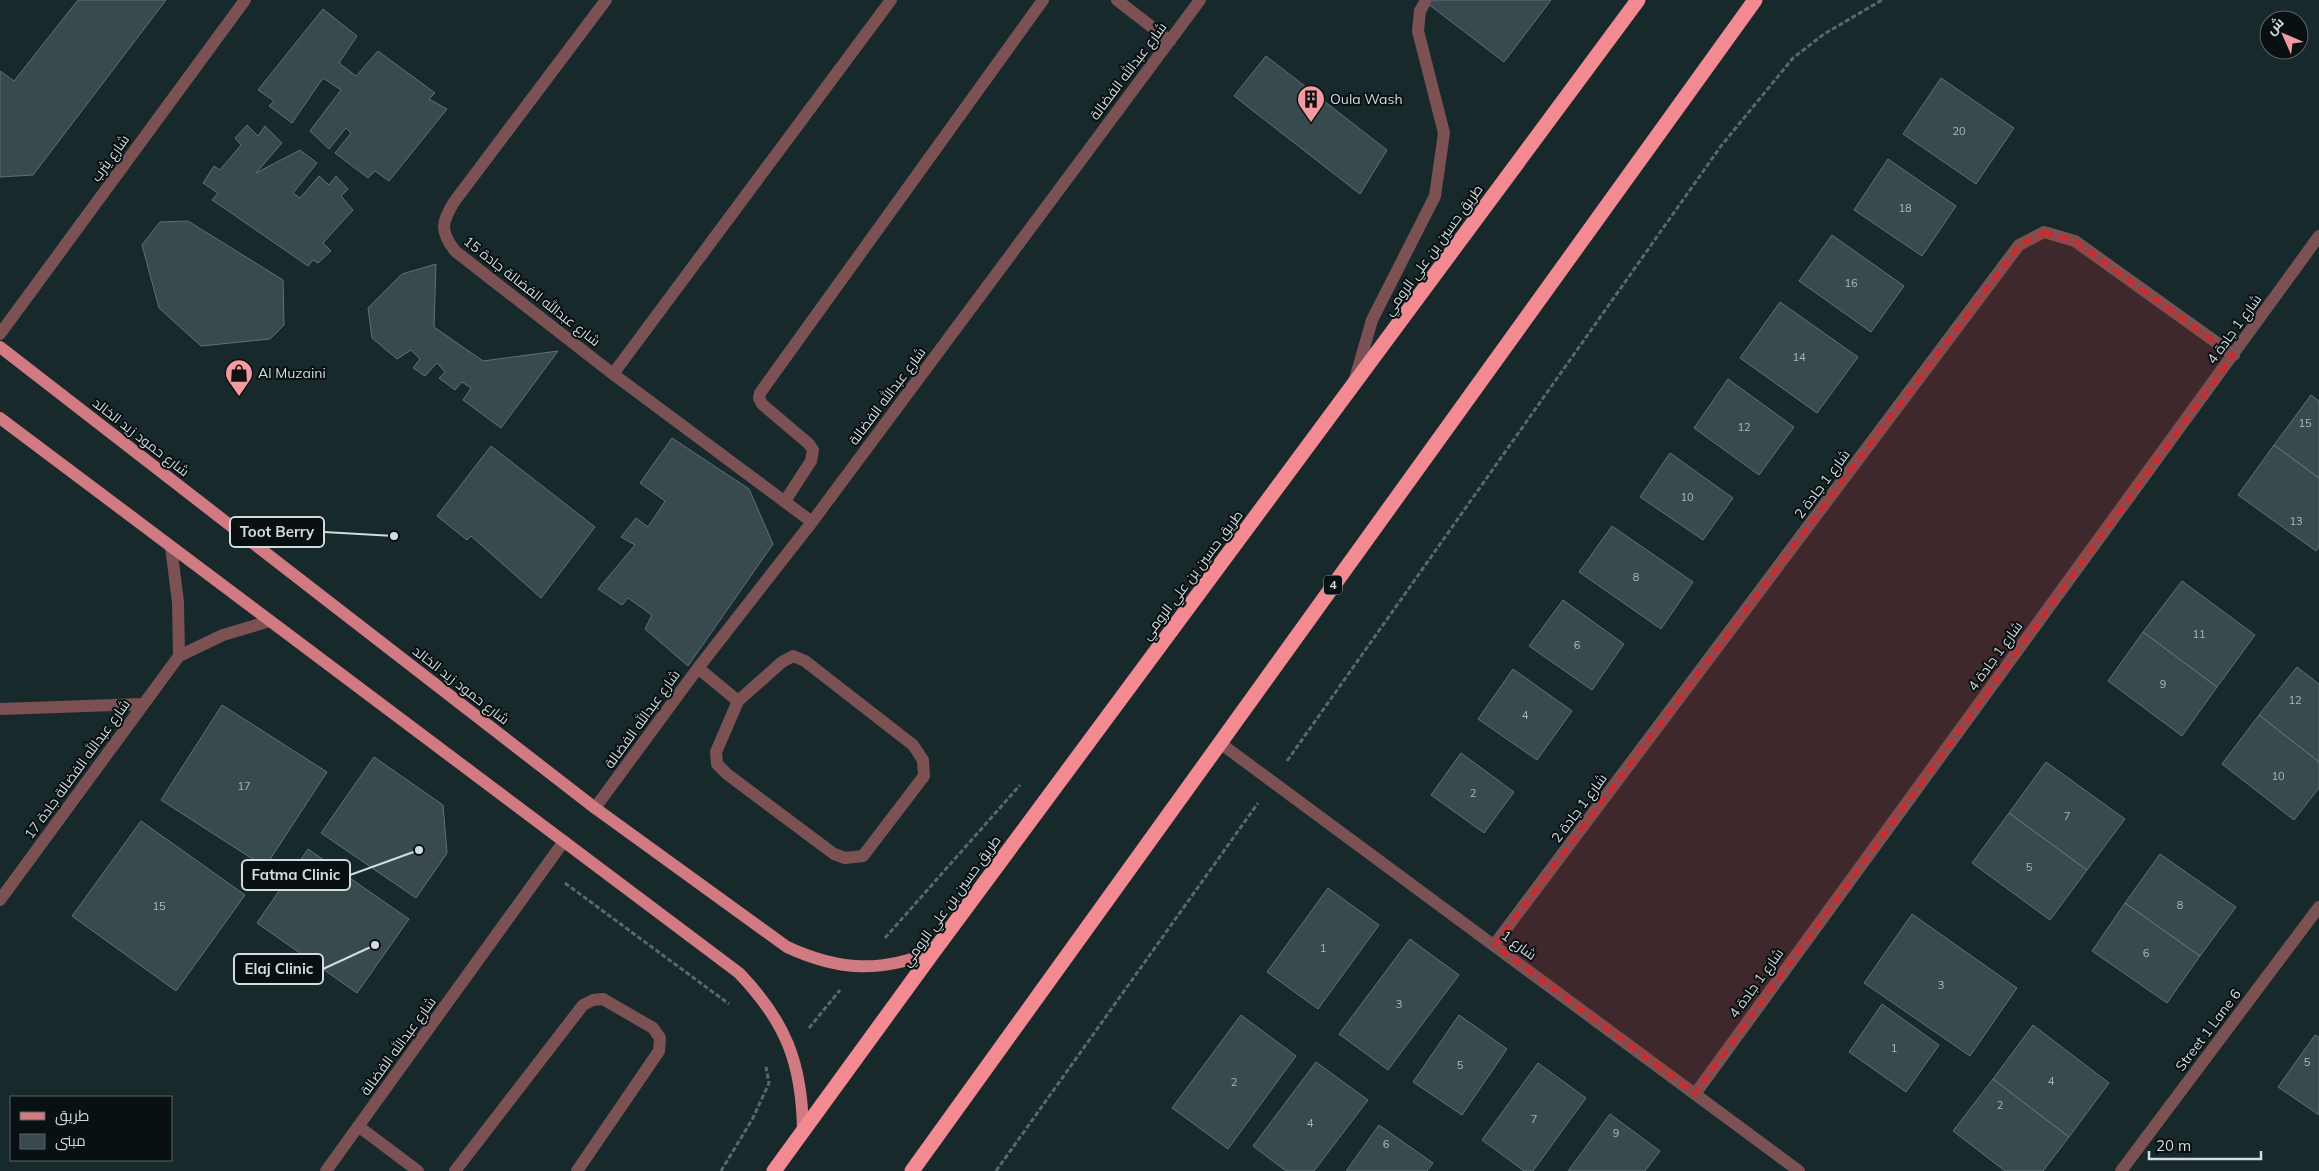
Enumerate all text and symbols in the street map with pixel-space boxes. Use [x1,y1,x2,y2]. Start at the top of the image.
north arrow [2259,10,2309,60]
text: ش [2262,13,2288,39]
street label: شارع عبدالله الفضالة [1085,19,1171,123]
building icon: Oula Wash [1296,84,1326,123]
place label: Oula Wash [1330,90,1403,108]
house number: 20 [1952,124,1966,138]
street label: شارع يثرب [87,131,133,185]
street label: طريق حسين بن علي الرومي [1379,181,1489,321]
house number: 18 [1898,201,1912,215]
street label: شارع عبدالله الفضالة جادة 15 [460,232,604,350]
house number: 16 [1844,276,1858,290]
street label: شارع 1 جادة 4 [2203,291,2265,367]
street label: شارع عبدالله الفضالة [844,344,930,448]
house number: 14 [1792,350,1806,364]
shop icon: Al Muzaini [224,358,254,397]
place label: Al Muzaini [258,364,326,382]
street label: شارع حمود زيد الخالد [89,394,193,480]
house number: 15 [2298,416,2312,430]
house number: 12 [1737,420,1751,434]
street label: شارع 1 جادة 2 [1790,446,1854,522]
house number: 10 [1680,490,1694,504]
street label: طريق حسين بن علي الرومي [1137,507,1249,645]
house number: 13 [2289,514,2303,528]
callout: Toot Berry [230,517,324,547]
text: Toot Berry [240,522,315,541]
house number: 8 [1633,570,1640,584]
road number: 4 [1324,576,1342,594]
street label: شارع 1 جادة 4 [1964,618,2026,694]
house number: 11 [2192,627,2206,641]
house number: 6 [1574,638,1581,652]
street label: شارع حمود زيد الخالد [409,642,513,728]
street label: شارع عبدالله الفضالة [600,666,684,772]
house number: 9 [2160,677,2166,691]
house number: 12 [2288,693,2302,707]
street label: شارع عبدالله الفضالة جادة 17 [20,696,134,842]
house number: 4 [1522,708,1529,722]
house number: 10 [2271,769,2285,783]
street label: شارع 1 جادة 2 [1547,770,1611,846]
house number: 17 [237,779,251,793]
house number: 2 [1470,786,1477,800]
house number: 7 [2064,809,2070,823]
street label: طريق حسين بن علي الرومي [897,832,1007,972]
callout: Fatma Clinic [242,860,350,890]
house number: 5 [2026,860,2033,874]
text: Fatma Clinic [252,865,341,884]
house number: 8 [2177,898,2184,912]
house number: 15 [152,899,166,913]
street label: شارع 1 [1498,926,1540,964]
house number: 1 [1320,941,1326,955]
street label: شارع 1 جادة 4 [1725,945,1787,1021]
house number: 6 [2143,946,2150,960]
callout: Elaj Clinic [234,954,323,984]
text: Elaj Clinic [245,959,314,978]
house number: 3 [1938,978,1944,992]
street label: Street 1 Lane 6 [2171,985,2245,1075]
street label: شارع عبدالله الفضالة [356,993,440,1099]
house number: 3 [1396,997,1402,1011]
house number: 1 [1891,1041,1897,1055]
house number: 5 [2304,1055,2311,1069]
house number: 5 [1457,1058,1464,1072]
house number: 4 [2048,1074,2055,1088]
house number: 2 [1231,1075,1238,1089]
legend [10,1096,172,1161]
house number: 2 [1997,1098,2004,1112]
text: طريق [55,1106,89,1126]
house number: 7 [1531,1112,1537,1126]
house number: 4 [1307,1116,1314,1130]
house number: 9 [1613,1126,1619,1140]
scale bar [2149,1128,2262,1160]
text: مبنى [55,1131,86,1151]
text: 20 m [2156,1136,2191,1155]
house number: 6 [1383,1137,1390,1151]

